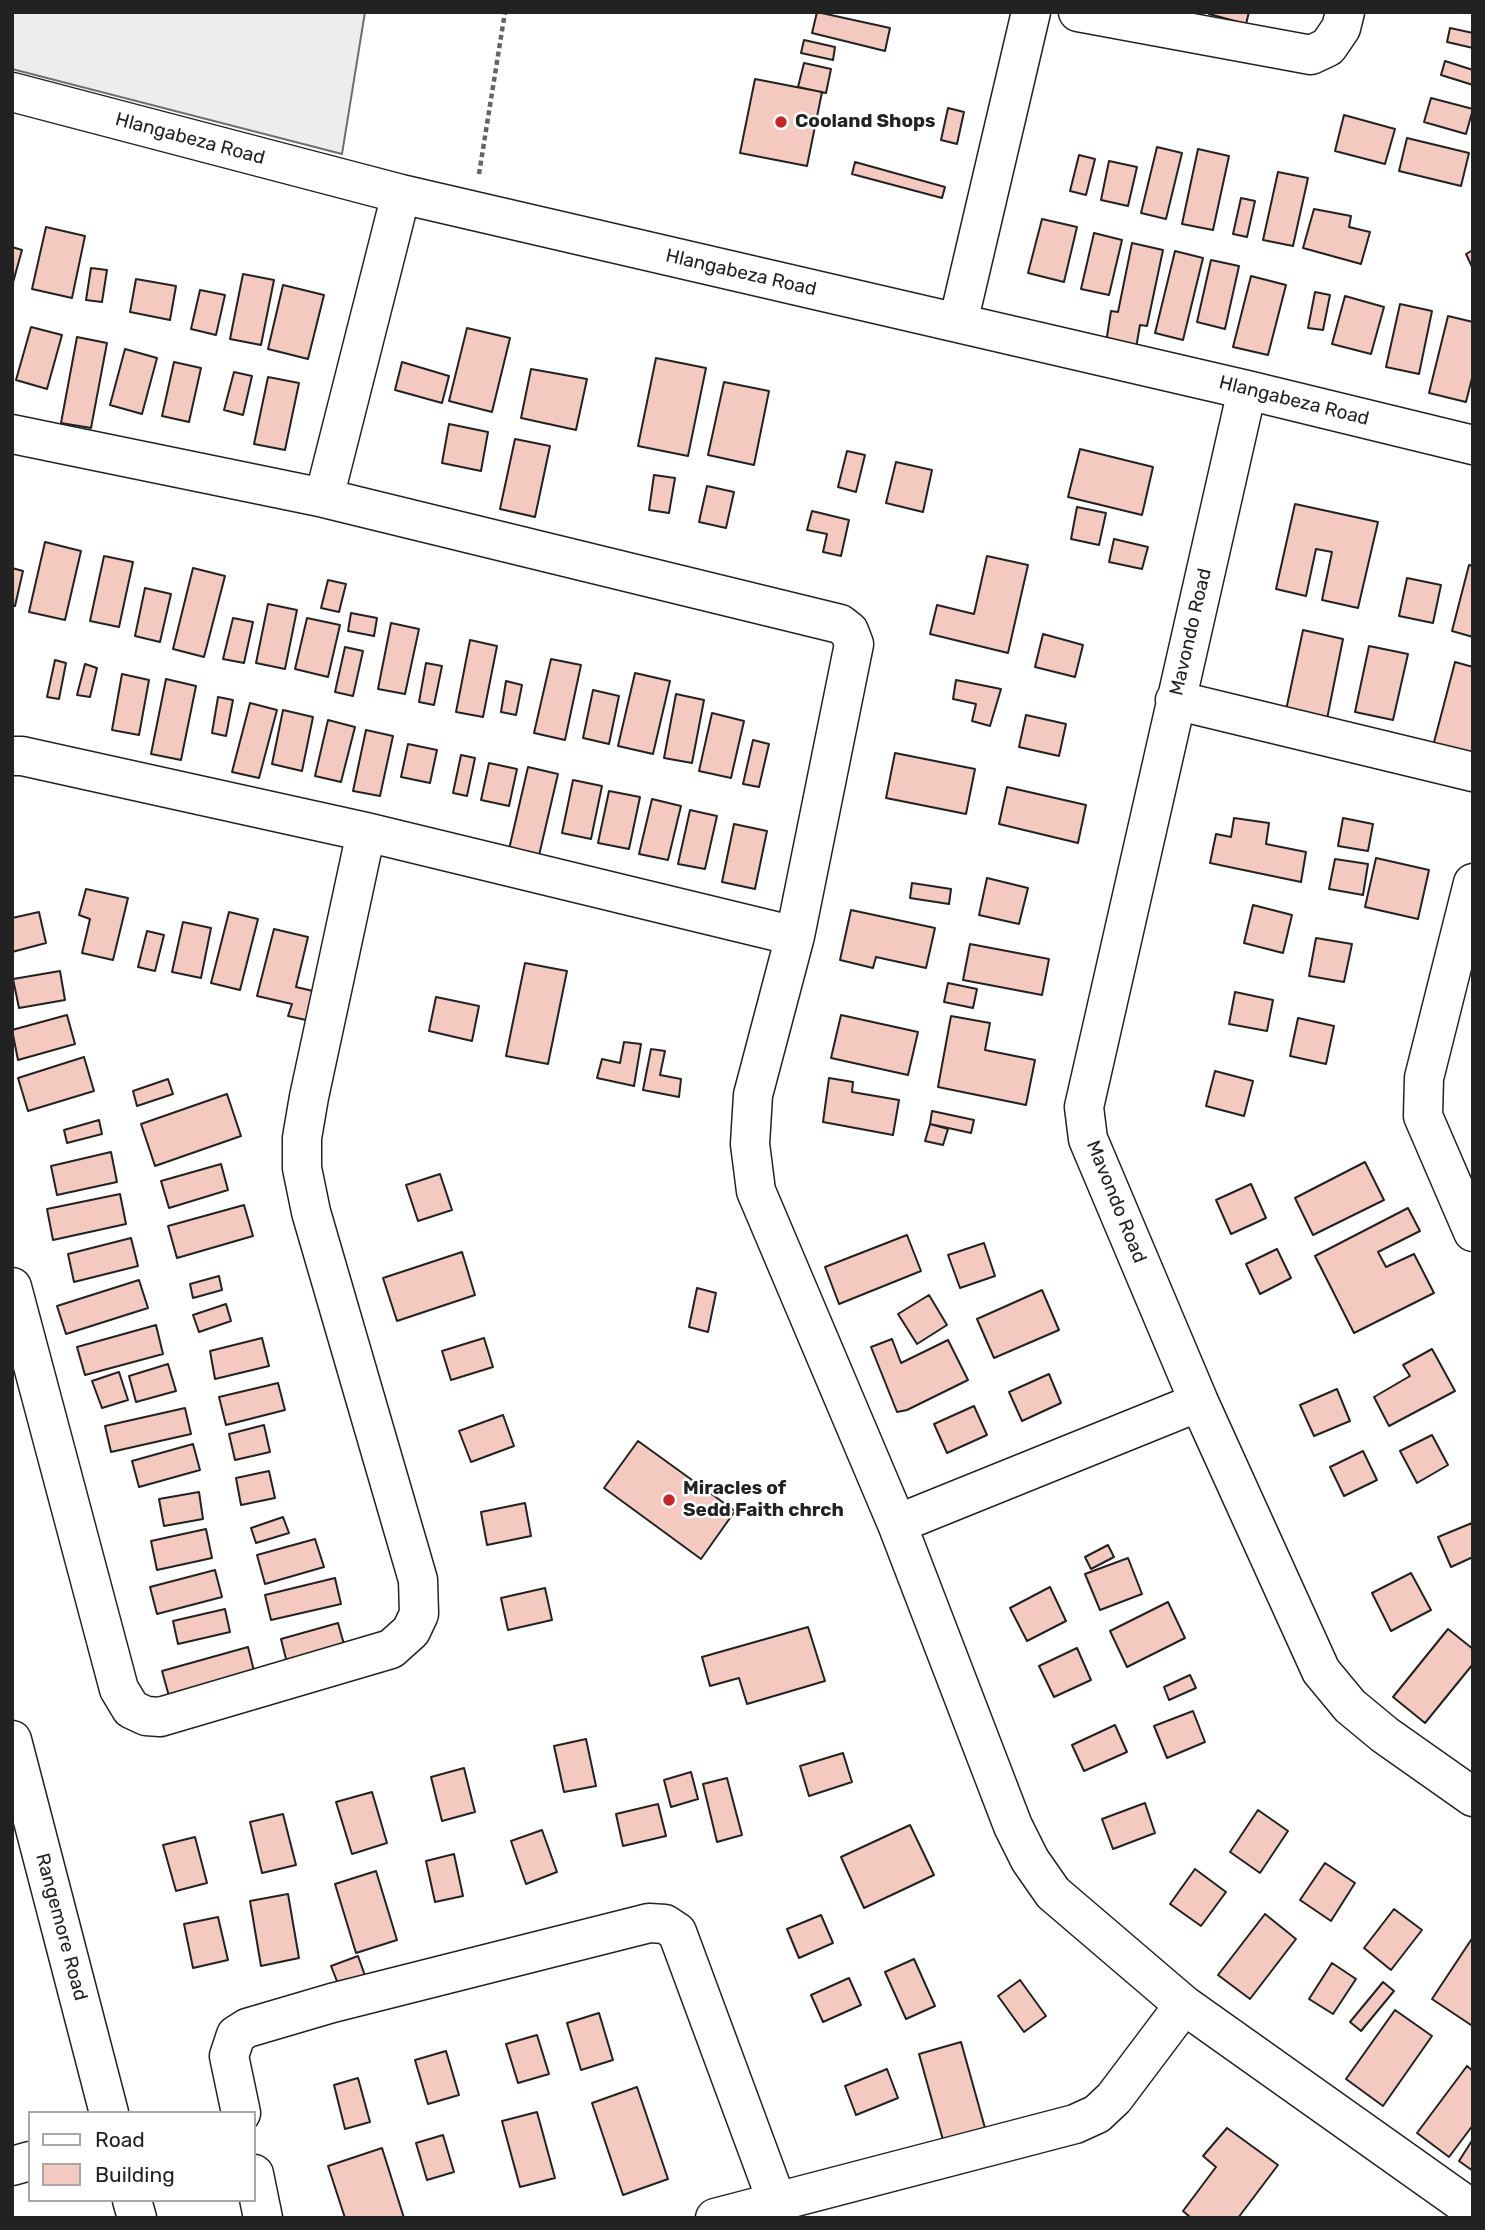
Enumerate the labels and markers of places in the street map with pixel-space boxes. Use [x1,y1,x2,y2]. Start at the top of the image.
place label: Cooland Shops [795,111,936,133]
marker: Cooland Shops [773,114,789,130]
place label: Miracles of Sedd Faith chrch [683,1478,844,1522]
marker: Miracles of Sedd Faith chrch [661,1492,677,1508]

